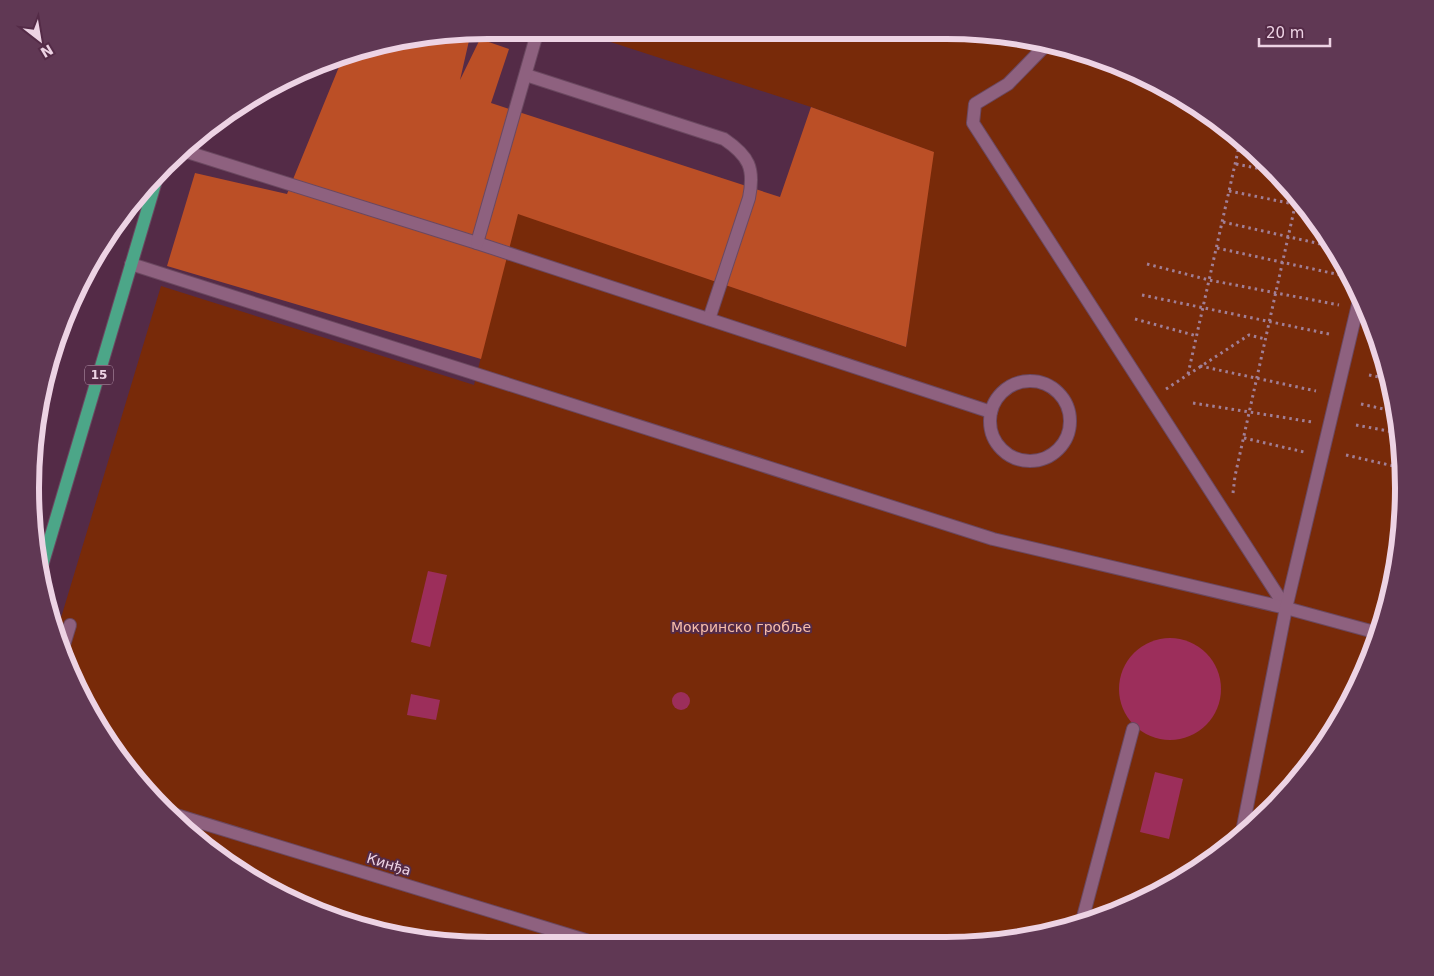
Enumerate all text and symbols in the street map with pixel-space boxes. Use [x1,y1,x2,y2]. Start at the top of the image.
north arrow [15,15,65,65]
scale bar [1259,15,1330,47]
text: 20 m [1266,24,1304,42]
text: N [38,41,56,61]
road number: 15 [85,366,113,384]
park label: Мокринско гробље [671,619,811,635]
street label: Кинђа [365,850,413,878]

